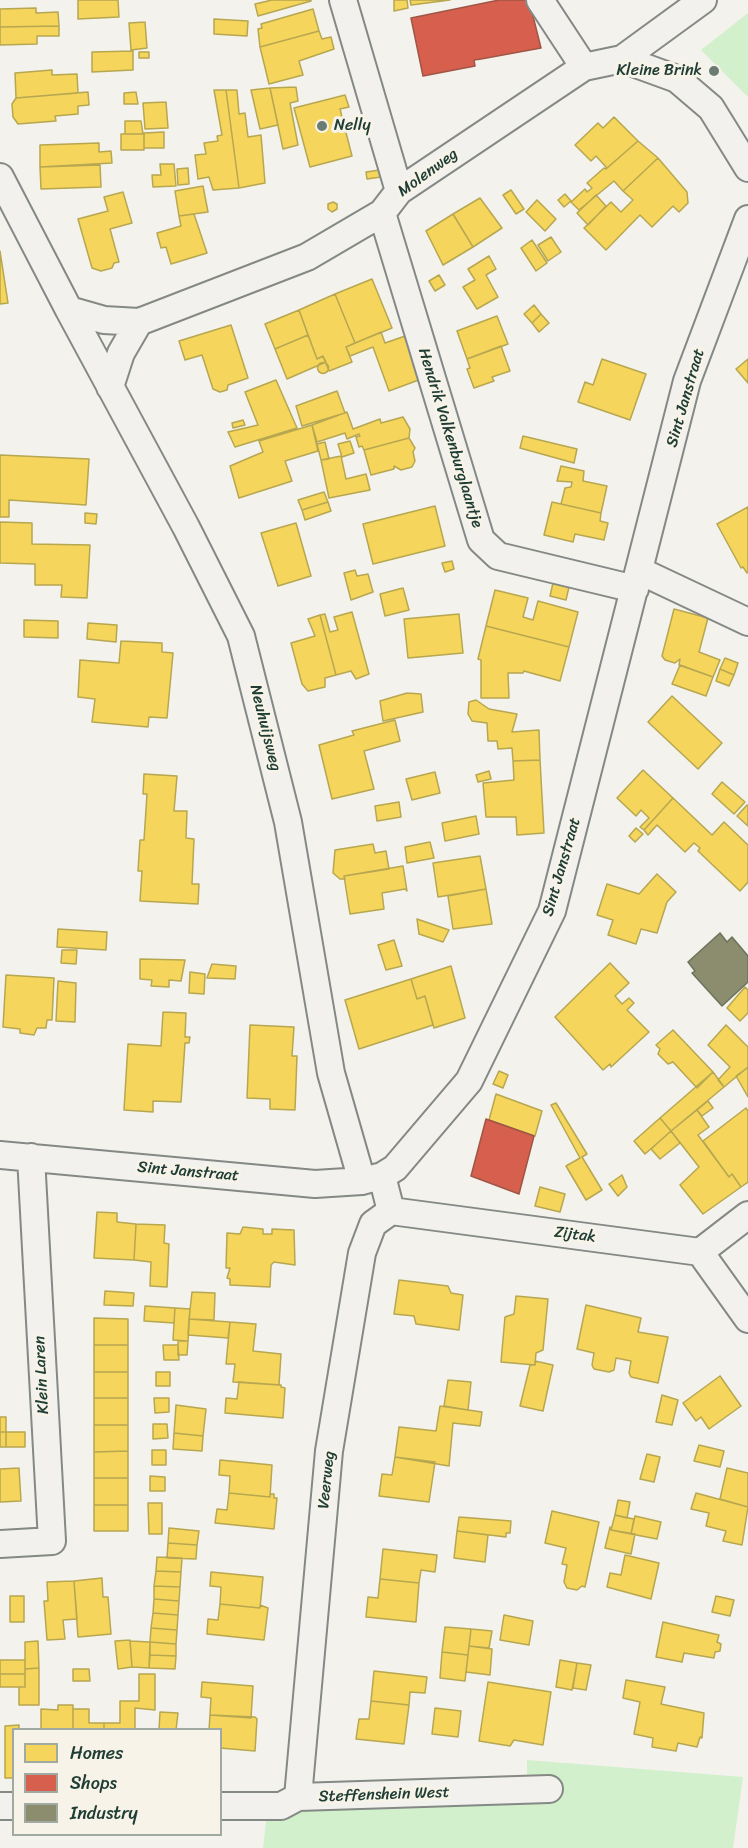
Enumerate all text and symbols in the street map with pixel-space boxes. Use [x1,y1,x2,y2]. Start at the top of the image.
place label: Kleine Brink [616,61,702,81]
marker: Kleine Brink [707,64,721,78]
place label: Nelly [334,116,371,136]
marker: Nelly [315,119,329,133]
street label: Molenweg [394,145,462,201]
street label: Hendrik Valkenburglaantje [413,346,487,530]
street label: Sint Janstraat [663,346,709,450]
street label: Neuhuijsweg [245,683,285,773]
street label: Sint Janstraat [539,815,585,919]
street label: Sint Janstraat [136,1158,240,1186]
street label: Zijtak [553,1223,597,1247]
street label: Klein Laren [30,1335,54,1415]
street label: Veerweg [314,1450,340,1510]
legend [12,1728,222,1836]
text: Homes [70,1737,123,1769]
text: Shops [70,1767,117,1799]
street label: Steffenshein West [318,1783,450,1807]
text: Industry [70,1797,138,1829]

